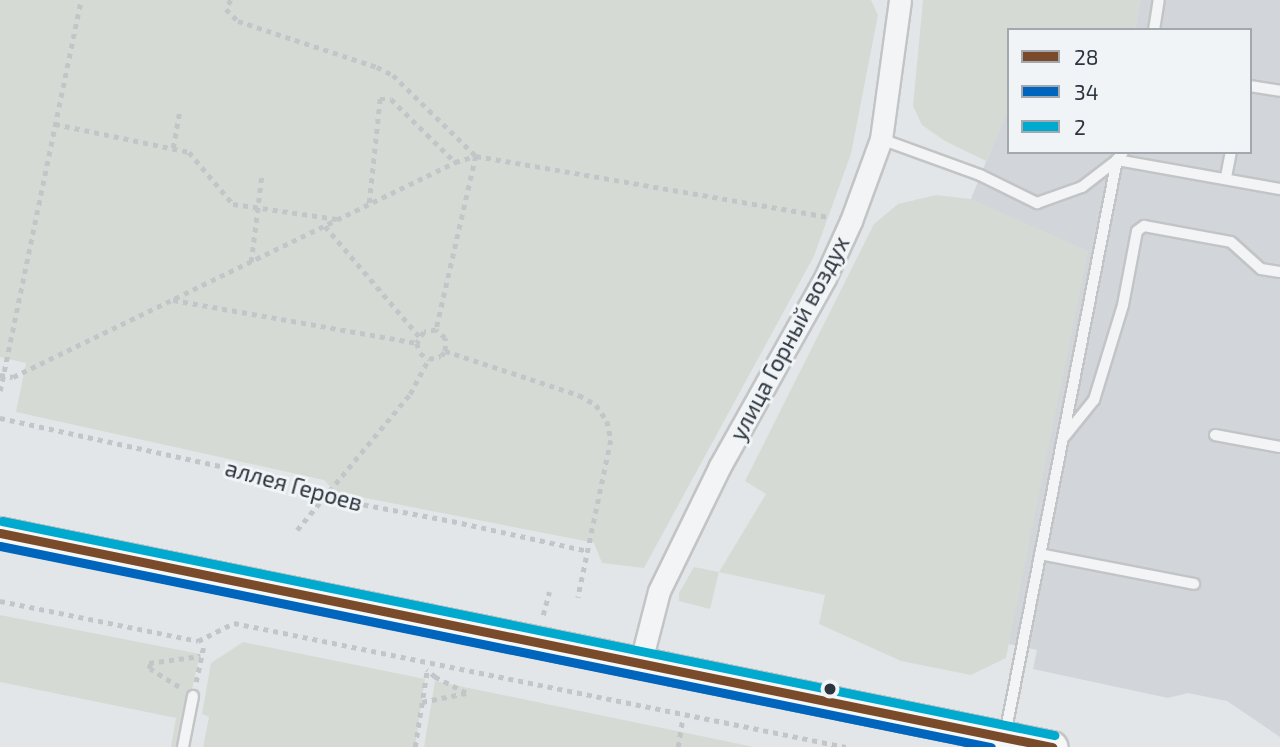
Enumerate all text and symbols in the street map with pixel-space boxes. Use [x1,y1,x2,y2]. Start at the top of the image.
legend [1007,28,1252,154]
text: 28 [1074,44,1099,69]
text: 34 [1074,79,1099,104]
text: 2 [1074,114,1086,139]
street label: улица Горный воздух [723,231,855,445]
street label: аллея Героев [222,453,366,517]
unlabelled marker [823,682,837,696]

